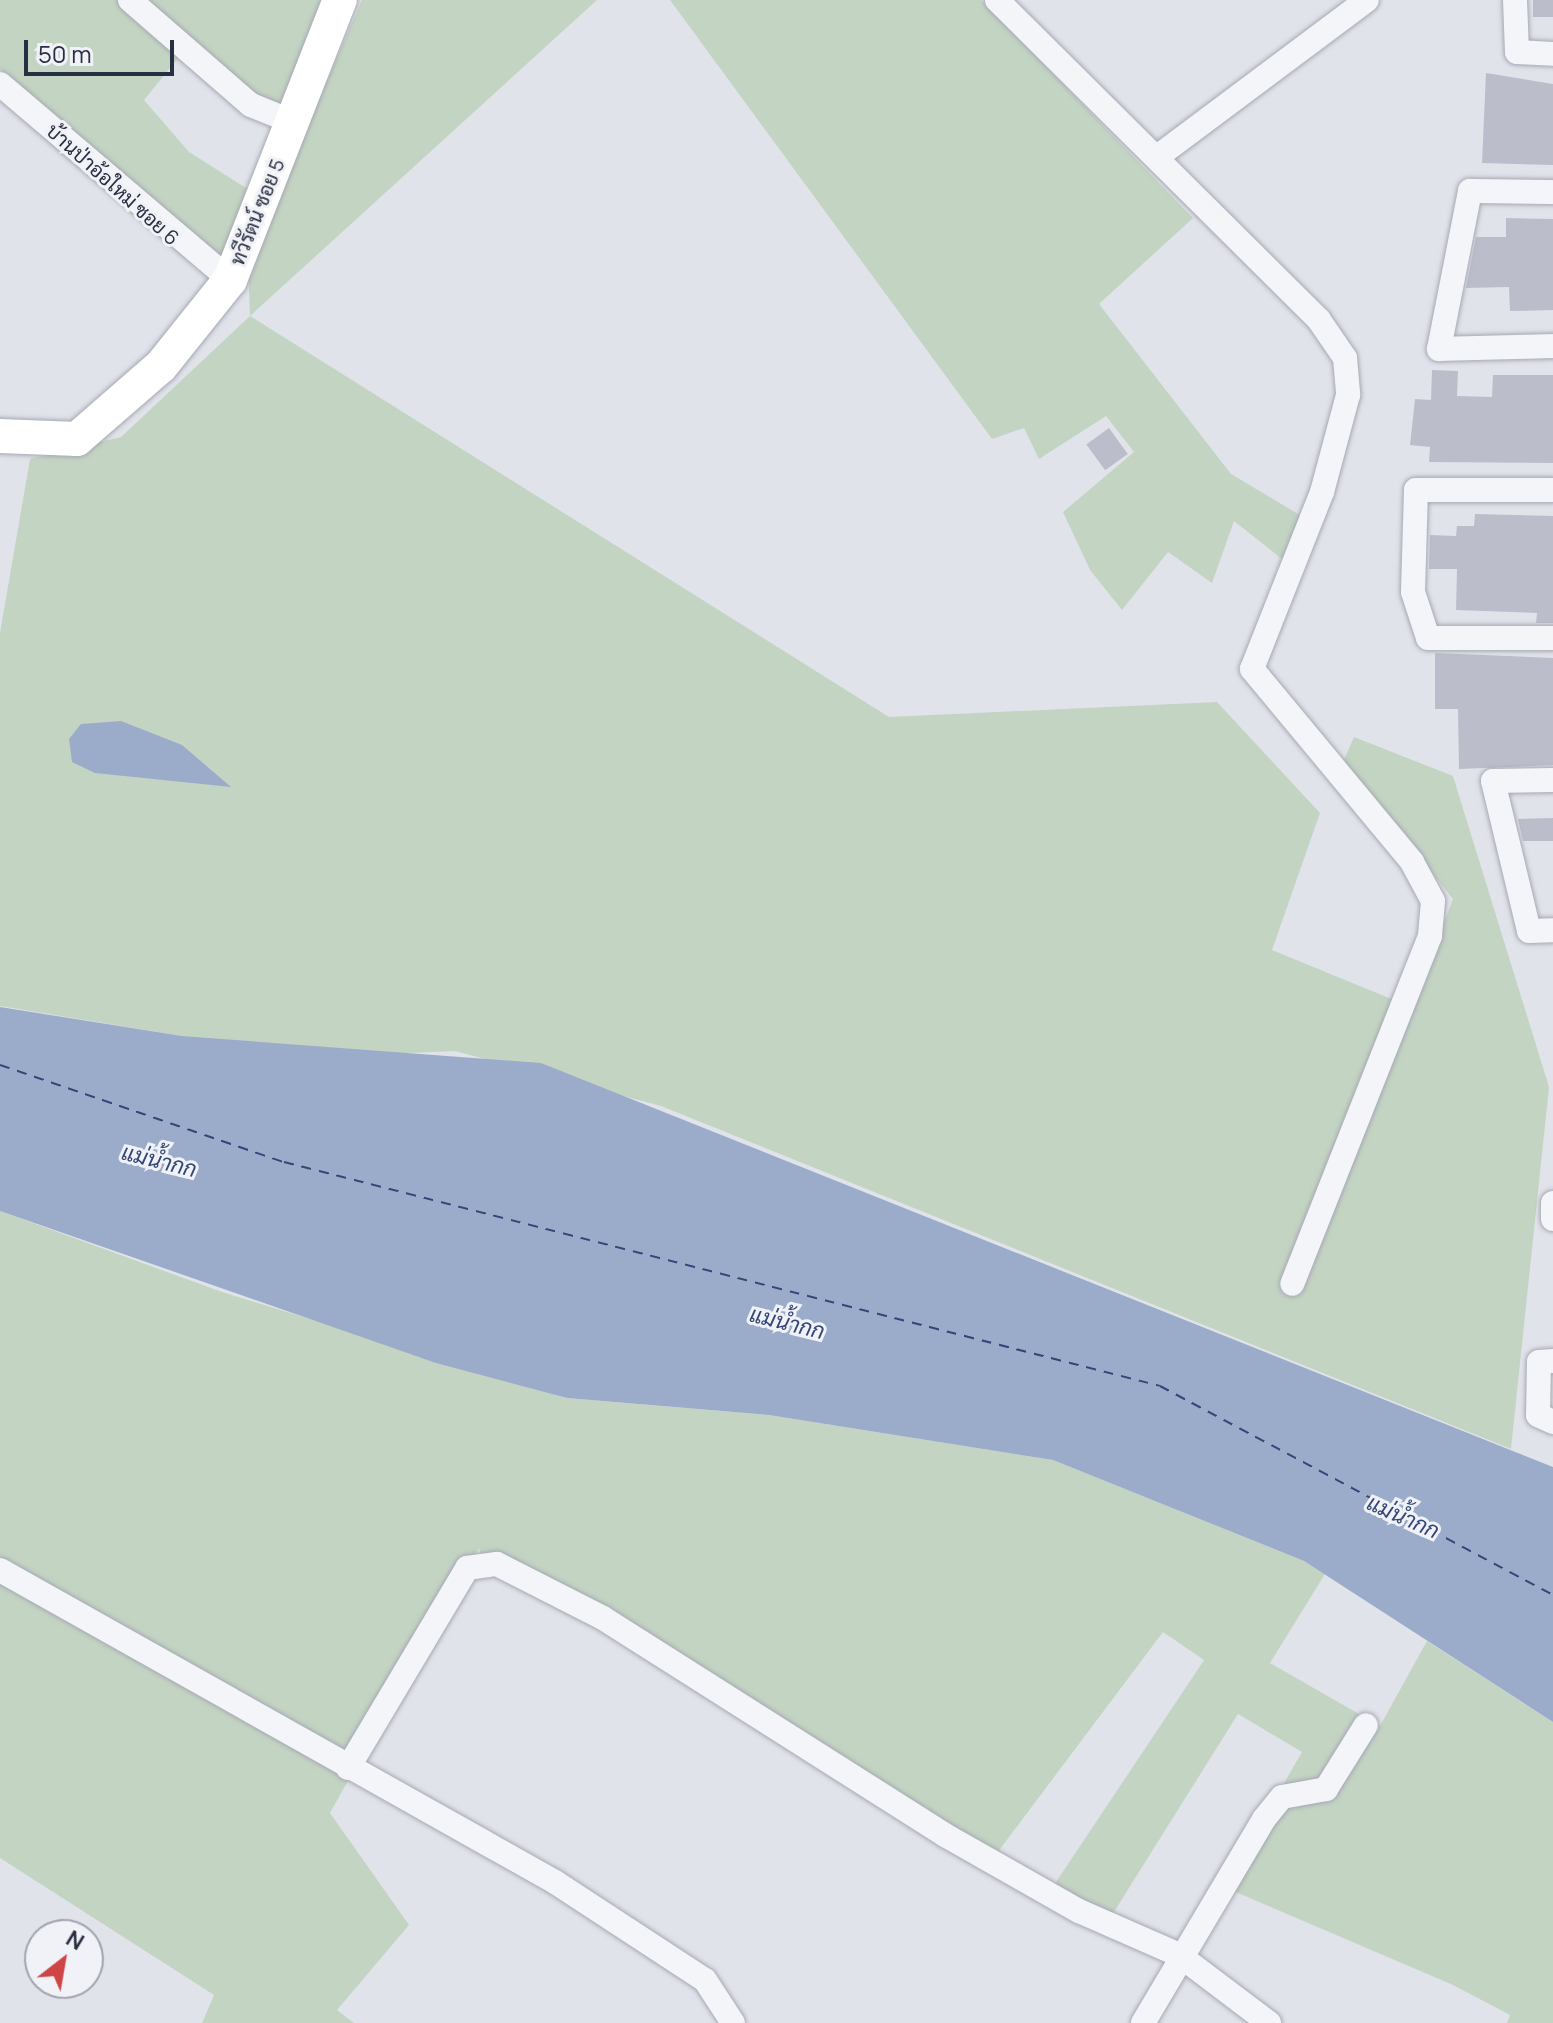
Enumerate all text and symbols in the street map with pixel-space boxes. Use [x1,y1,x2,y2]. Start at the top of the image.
scale bar [28,24,178,74]
text: 50 m [38,37,92,70]
street label: บ้านป่าอ้อใหม่ ซอย 6 [42,118,184,250]
street label: ทวีรัตน์ ซอย 5 [225,155,289,269]
water label: แม่น้ำกก [119,1139,199,1183]
water label: แม่น้ำกก [747,1301,827,1345]
water label: แม่น้ำกก [1363,1489,1443,1545]
north arrow [24,1919,104,1999]
text: N [61,1923,90,1957]

